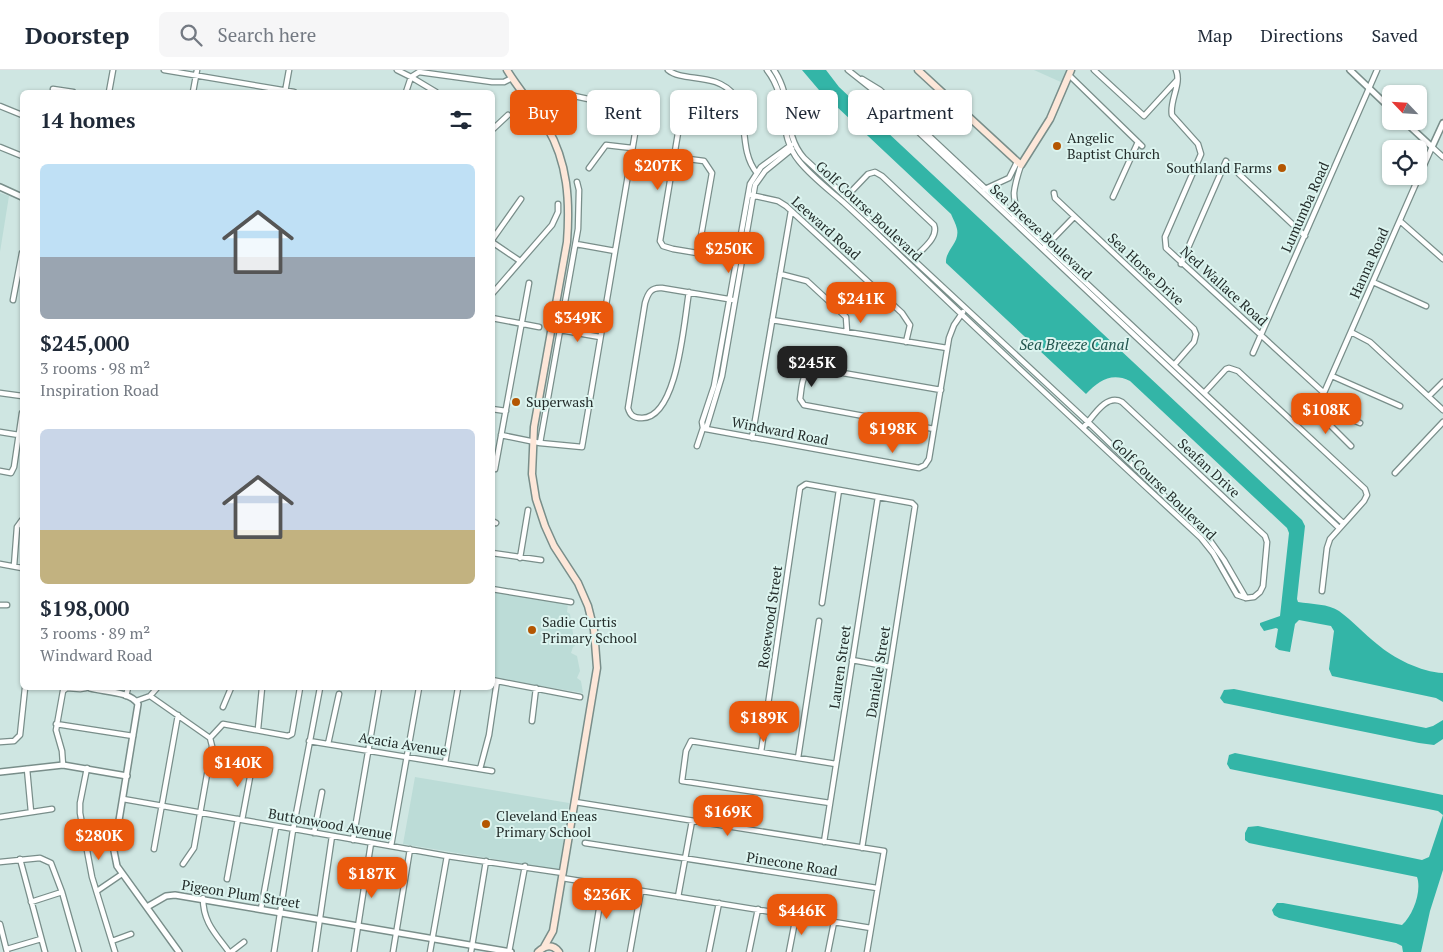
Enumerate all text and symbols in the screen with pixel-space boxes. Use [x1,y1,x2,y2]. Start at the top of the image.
search box [159,12,509,57]
text: Doorstep [25,19,129,51]
icon: search [177,21,205,49]
text: Search here [217,22,316,47]
text: Map [1197,23,1232,47]
text: Directions [1260,23,1343,47]
text: Saved [1371,23,1418,47]
north arrow [1382,85,1428,130]
map controls [1382,85,1427,185]
chip: Buy [510,90,577,135]
chip: Rent [587,90,660,135]
chip: Filters [670,90,757,135]
chip: New [767,90,838,135]
chip: Apartment [848,90,972,135]
text: 14 homes [40,106,136,134]
icon: filters [447,106,475,134]
place label: Angelic Baptist Church [1067,128,1160,163]
marker: Angelic Baptist Church [1051,140,1063,152]
button: locate [1382,140,1427,185]
pin: $207K [623,148,693,191]
text: $207K [634,154,682,176]
street label: Golf Course Boulevard [812,156,927,265]
place label: Southland Farms [1166,158,1272,177]
street label: Lumumba Road [1276,158,1333,255]
marker: Southland Farms [1276,162,1288,174]
street label: Sea Breeze Boulevard [986,179,1097,284]
street label: Leeward Road [788,192,865,264]
icon: home [213,197,303,287]
street label: Hanna Road [1344,224,1393,301]
street label: Sea Horse Drive [1104,228,1189,309]
pin: $250K [694,232,764,274]
text: $250K [705,237,753,259]
street label: Ned Wallace Road [1177,241,1272,330]
pin: $241K [826,282,896,324]
text: $241K [837,287,885,309]
pin: $349K [543,300,613,343]
text: $349K [554,306,602,328]
text: $245,000 [40,329,129,357]
water label: Sea Breeze Canal [1019,334,1130,354]
pin: $245K [777,346,847,388]
text: $245K [788,351,836,373]
text: 3 rooms · 98 m² [40,357,150,379]
text: Inspiration Road [40,379,159,401]
place label: Superwash [526,392,594,411]
pin: $108K [1291,392,1361,435]
marker: Superwash [510,396,522,408]
text: $108K [1302,398,1350,420]
street label: Windward Road [730,412,830,449]
pin: $198K [858,412,928,454]
text: $198K [869,417,917,439]
street label: Golf Course Boulevard [1108,434,1221,544]
street label: Seafan Drive [1174,434,1245,501]
icon: home [213,462,303,552]
street label: Rosewood Street [753,564,786,670]
text: $198,000 [40,594,129,622]
place label: Sadie Curtis Primary School [542,612,637,647]
text: 3 rooms · 89 m² [40,622,150,644]
street label: Lauren Street [824,623,855,710]
marker: Sadie Curtis Primary School [526,624,538,636]
street label: Danielle Street [861,624,894,719]
text: Windward Road [40,644,152,666]
pin: $189K [729,700,799,743]
text: $189K [740,706,788,728]
street label: Acacia Avenue [357,727,449,760]
pin: $140K [203,746,273,788]
text: $140K [214,751,262,773]
pin: $169K [693,794,763,837]
text: $169K [704,800,752,822]
street label: Buttonwood Avenue [267,803,393,844]
place label: Cleveland Eneas Primary School [496,806,597,841]
pin: $280K [64,818,134,861]
marker: Cleveland Eneas Primary School [480,818,492,830]
text: $280K [75,824,123,846]
street label: Pinecone Road [745,847,839,880]
pin: $187K [337,856,407,899]
text: $187K [348,862,396,884]
street label: Pigeon Plum Street [180,875,303,912]
pin: $236K [572,878,642,920]
text: $236K [583,883,631,905]
pin: $446K [767,894,837,936]
text: $446K [778,899,826,921]

